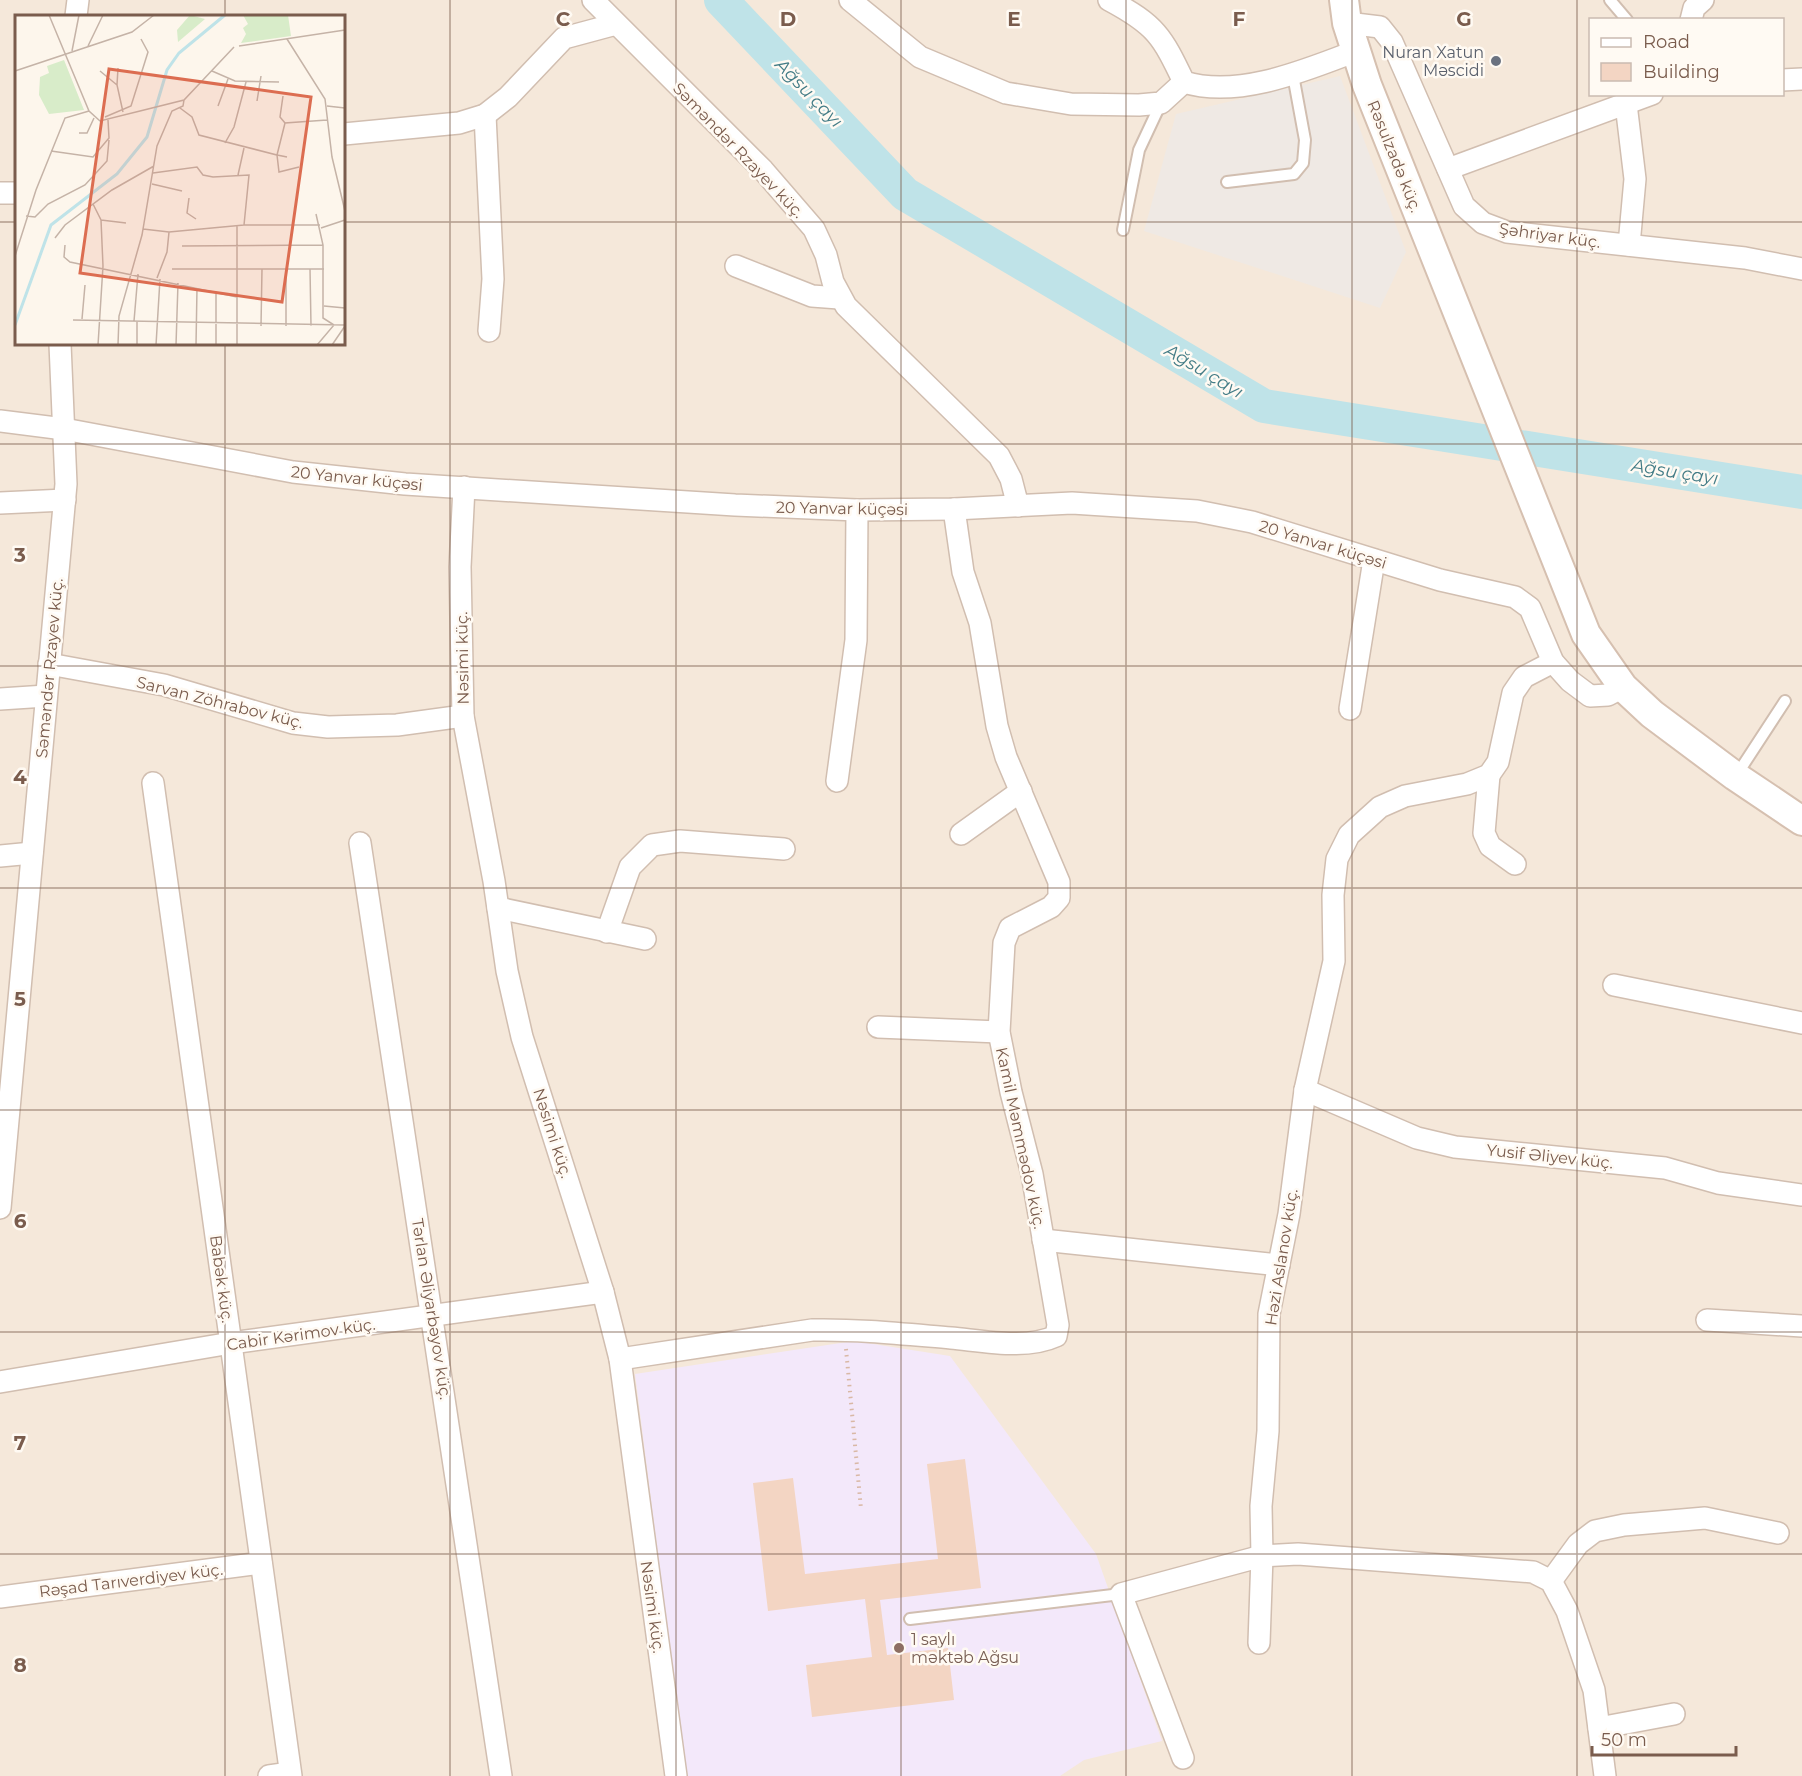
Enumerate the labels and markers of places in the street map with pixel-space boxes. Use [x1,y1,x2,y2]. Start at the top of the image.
place label: Nuran Xatun Məscidi [1382,43,1484,80]
marker: Nuran Xatun Məscidi [1489,54,1503,68]
place label: 1 saylı məktəb Ağsu [911,1630,1019,1667]
marker: 1 saylı məktəb Ağsu [892,1641,906,1655]

